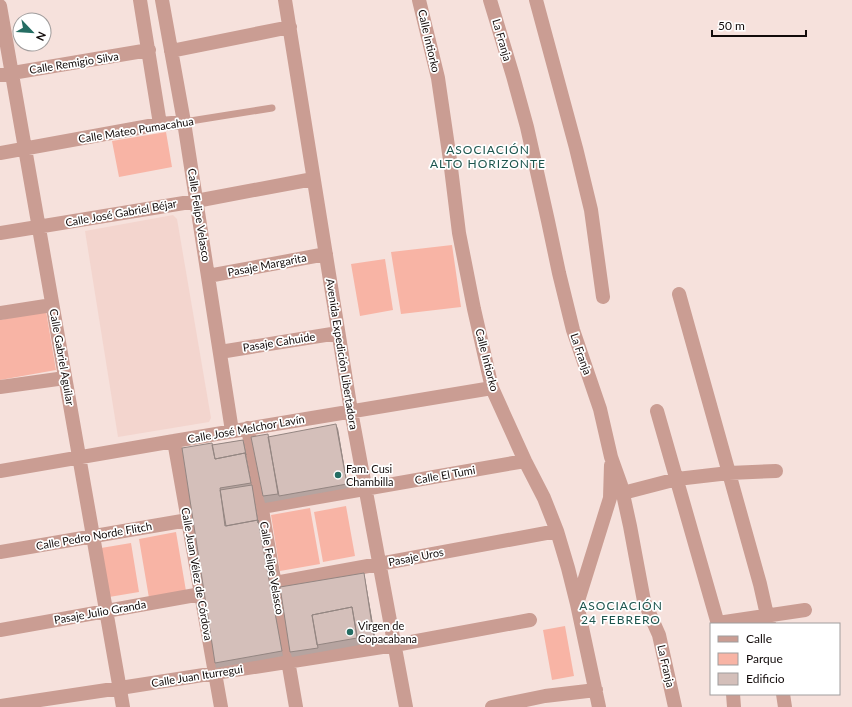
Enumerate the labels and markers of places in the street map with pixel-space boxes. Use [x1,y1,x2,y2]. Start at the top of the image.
place label: Fam. Cusi Chambilla [346,462,393,488]
marker: Fam. Cusi Chambilla [333,470,343,480]
place label: Virgen de Copacabana [358,619,417,645]
marker: Virgen de Copacabana [345,627,355,637]

